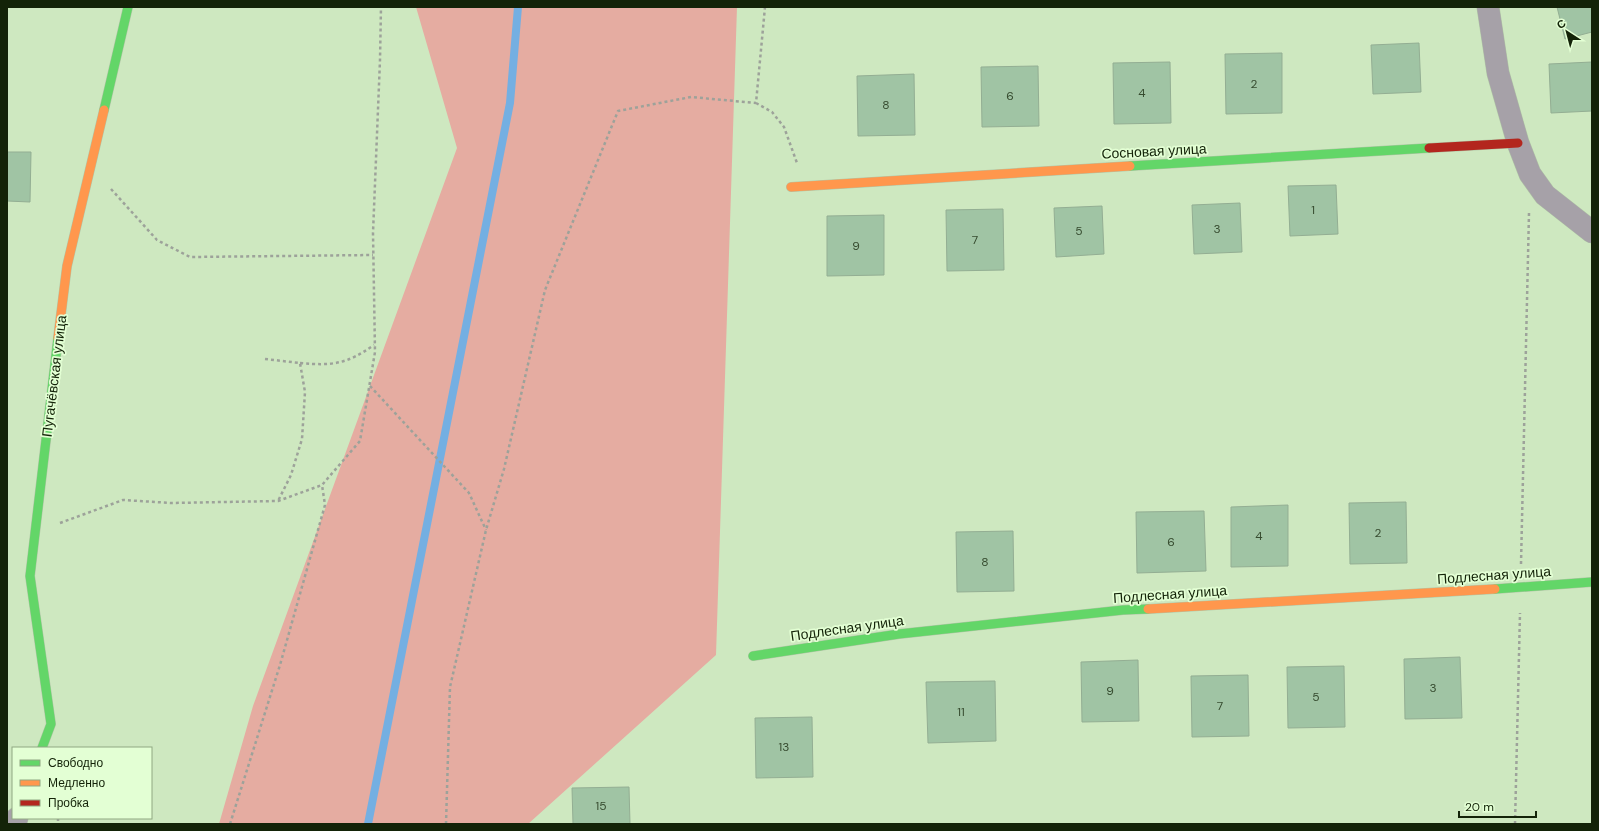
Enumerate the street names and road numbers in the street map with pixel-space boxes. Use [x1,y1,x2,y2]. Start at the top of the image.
street label: Сосновая улица [1101,139,1207,163]
street label: Пугачёвская улица [38,314,70,438]
street label: Подлесная улица [1437,562,1552,588]
street label: Подлесная улица [1113,581,1228,607]
street label: Подлесная улица [789,611,905,645]

